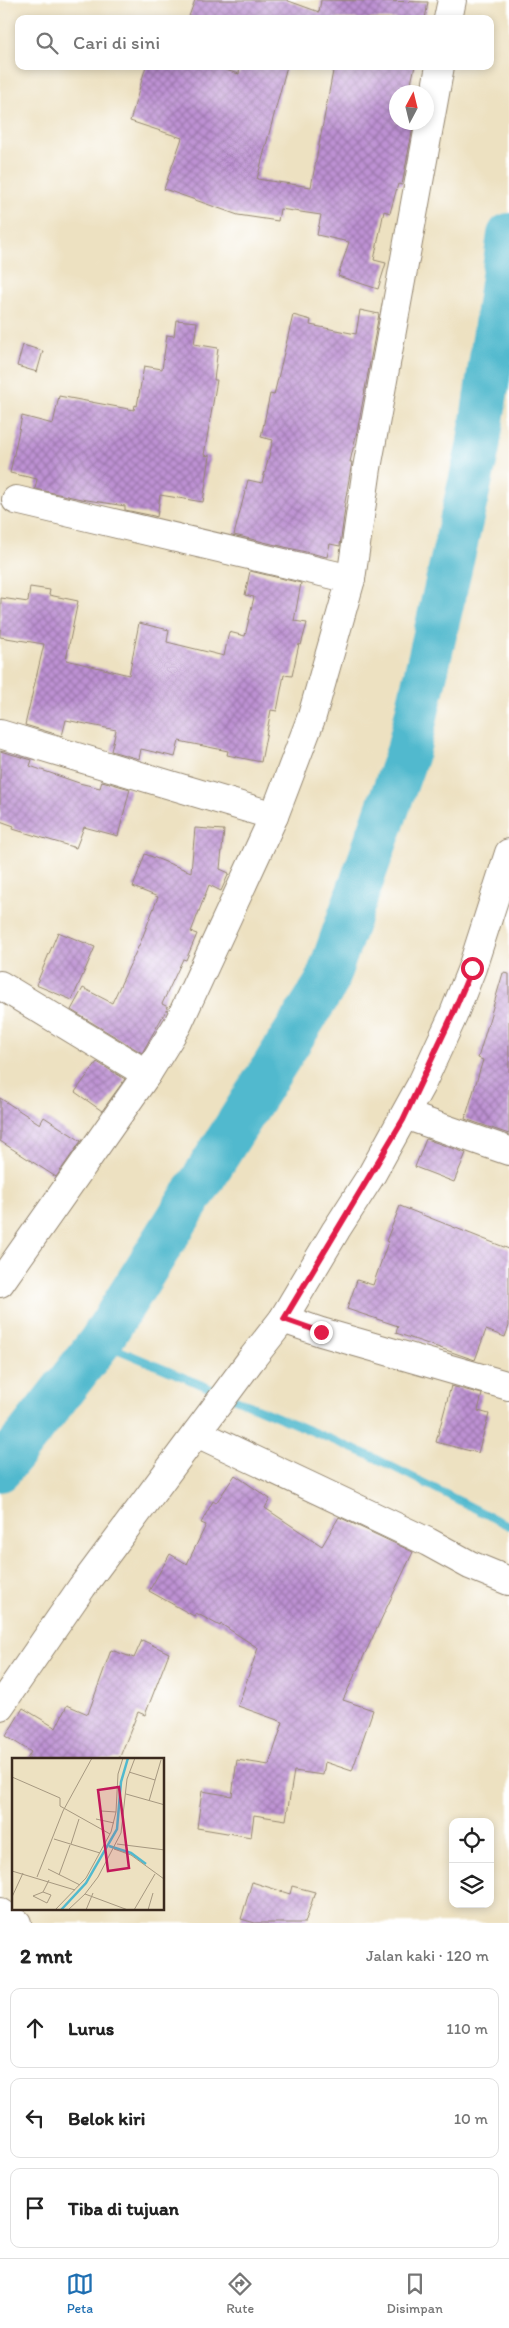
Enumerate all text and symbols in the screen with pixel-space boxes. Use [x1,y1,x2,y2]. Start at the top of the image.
search box [15,15,494,70]
icon: search [33,29,61,57]
text: Cari di sini [73,31,160,54]
north arrow [389,85,434,130]
route start [461,957,484,980]
route end [310,1321,333,1344]
inset map [12,1758,165,1910]
map controls [449,1818,494,1908]
button: locate [449,1818,494,1863]
button: layers [449,1863,494,1908]
text: 2 mnt [20,1943,73,1968]
text: Jalan kaki · 120 m [366,1946,489,1965]
icon: ahead [21,2014,49,2042]
text: Lurus [68,2017,114,2040]
text: 110 m [446,2019,488,2038]
icon: left [21,2104,49,2132]
text: Belok kiri [68,2107,145,2130]
text: 10 m [454,2109,488,2128]
icon: arrive [21,2194,49,2222]
text: Tiba di tujuan [68,2197,179,2220]
tab: Peta [66,2270,94,2317]
tab: Rute [226,2270,254,2317]
tab: Disimpan [386,2270,443,2317]

